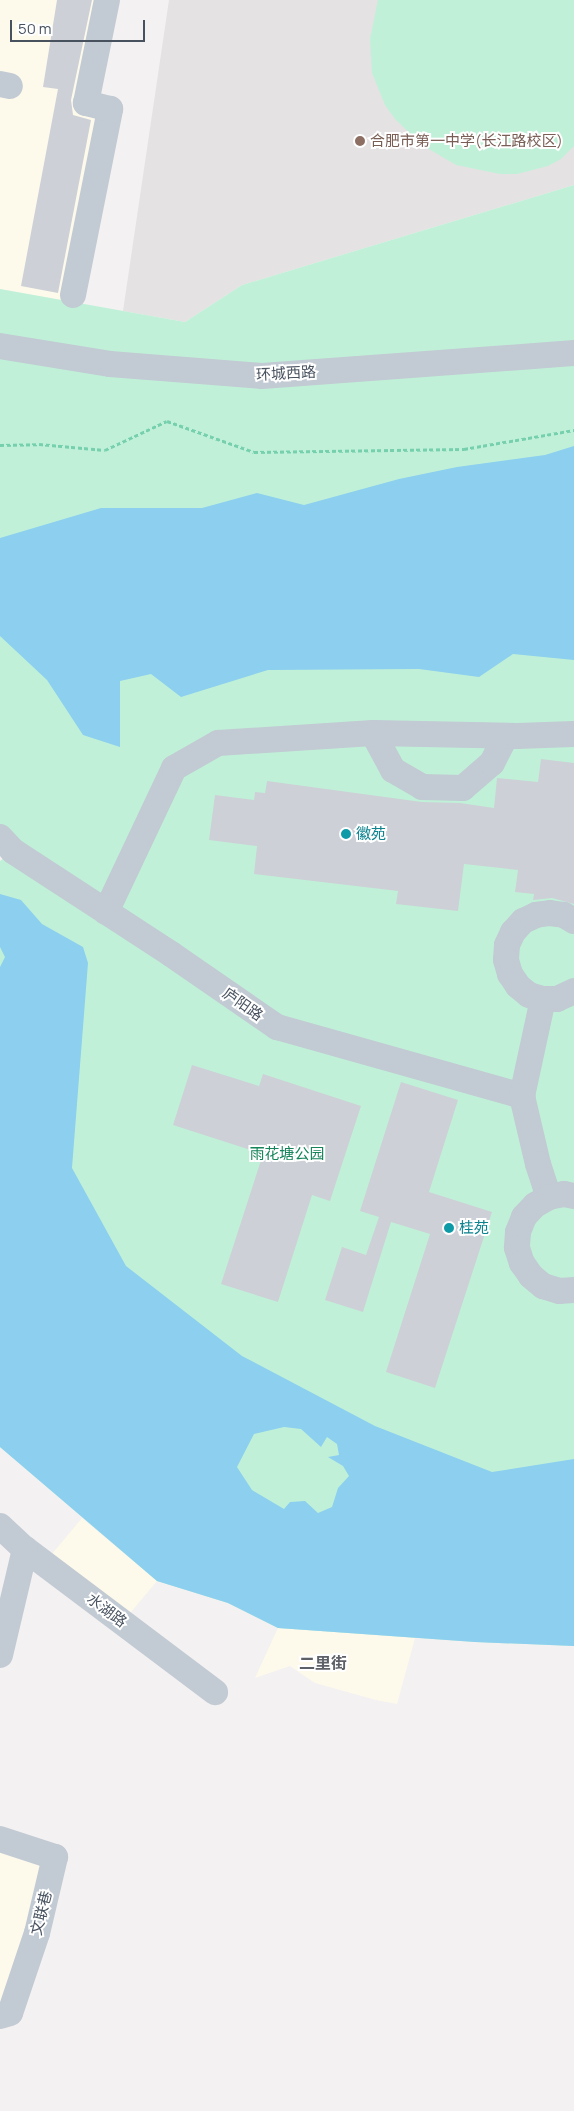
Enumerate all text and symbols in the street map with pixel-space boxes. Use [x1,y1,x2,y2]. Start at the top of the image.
scale bar [12,10,148,42]
text: 50 m [18,18,52,39]
place label: 合肥市第一中学(长江路校区) [370,132,563,150]
marker: 合肥市第一中学(长江路校区) [354,135,366,147]
street label: 环城西路 [256,362,316,384]
place label: 徽苑 [356,825,386,843]
marker: 徽苑 [340,828,352,840]
street label: 庐阳路 [219,984,267,1024]
park label: 雨花塘公园 [250,1145,324,1163]
place label: 桂苑 [459,1219,489,1237]
marker: 桂苑 [443,1222,455,1234]
street label: 水湖路 [84,1589,130,1631]
district label: 二里街 [299,1653,347,1673]
street label: 文联巷 [27,1889,55,1937]

